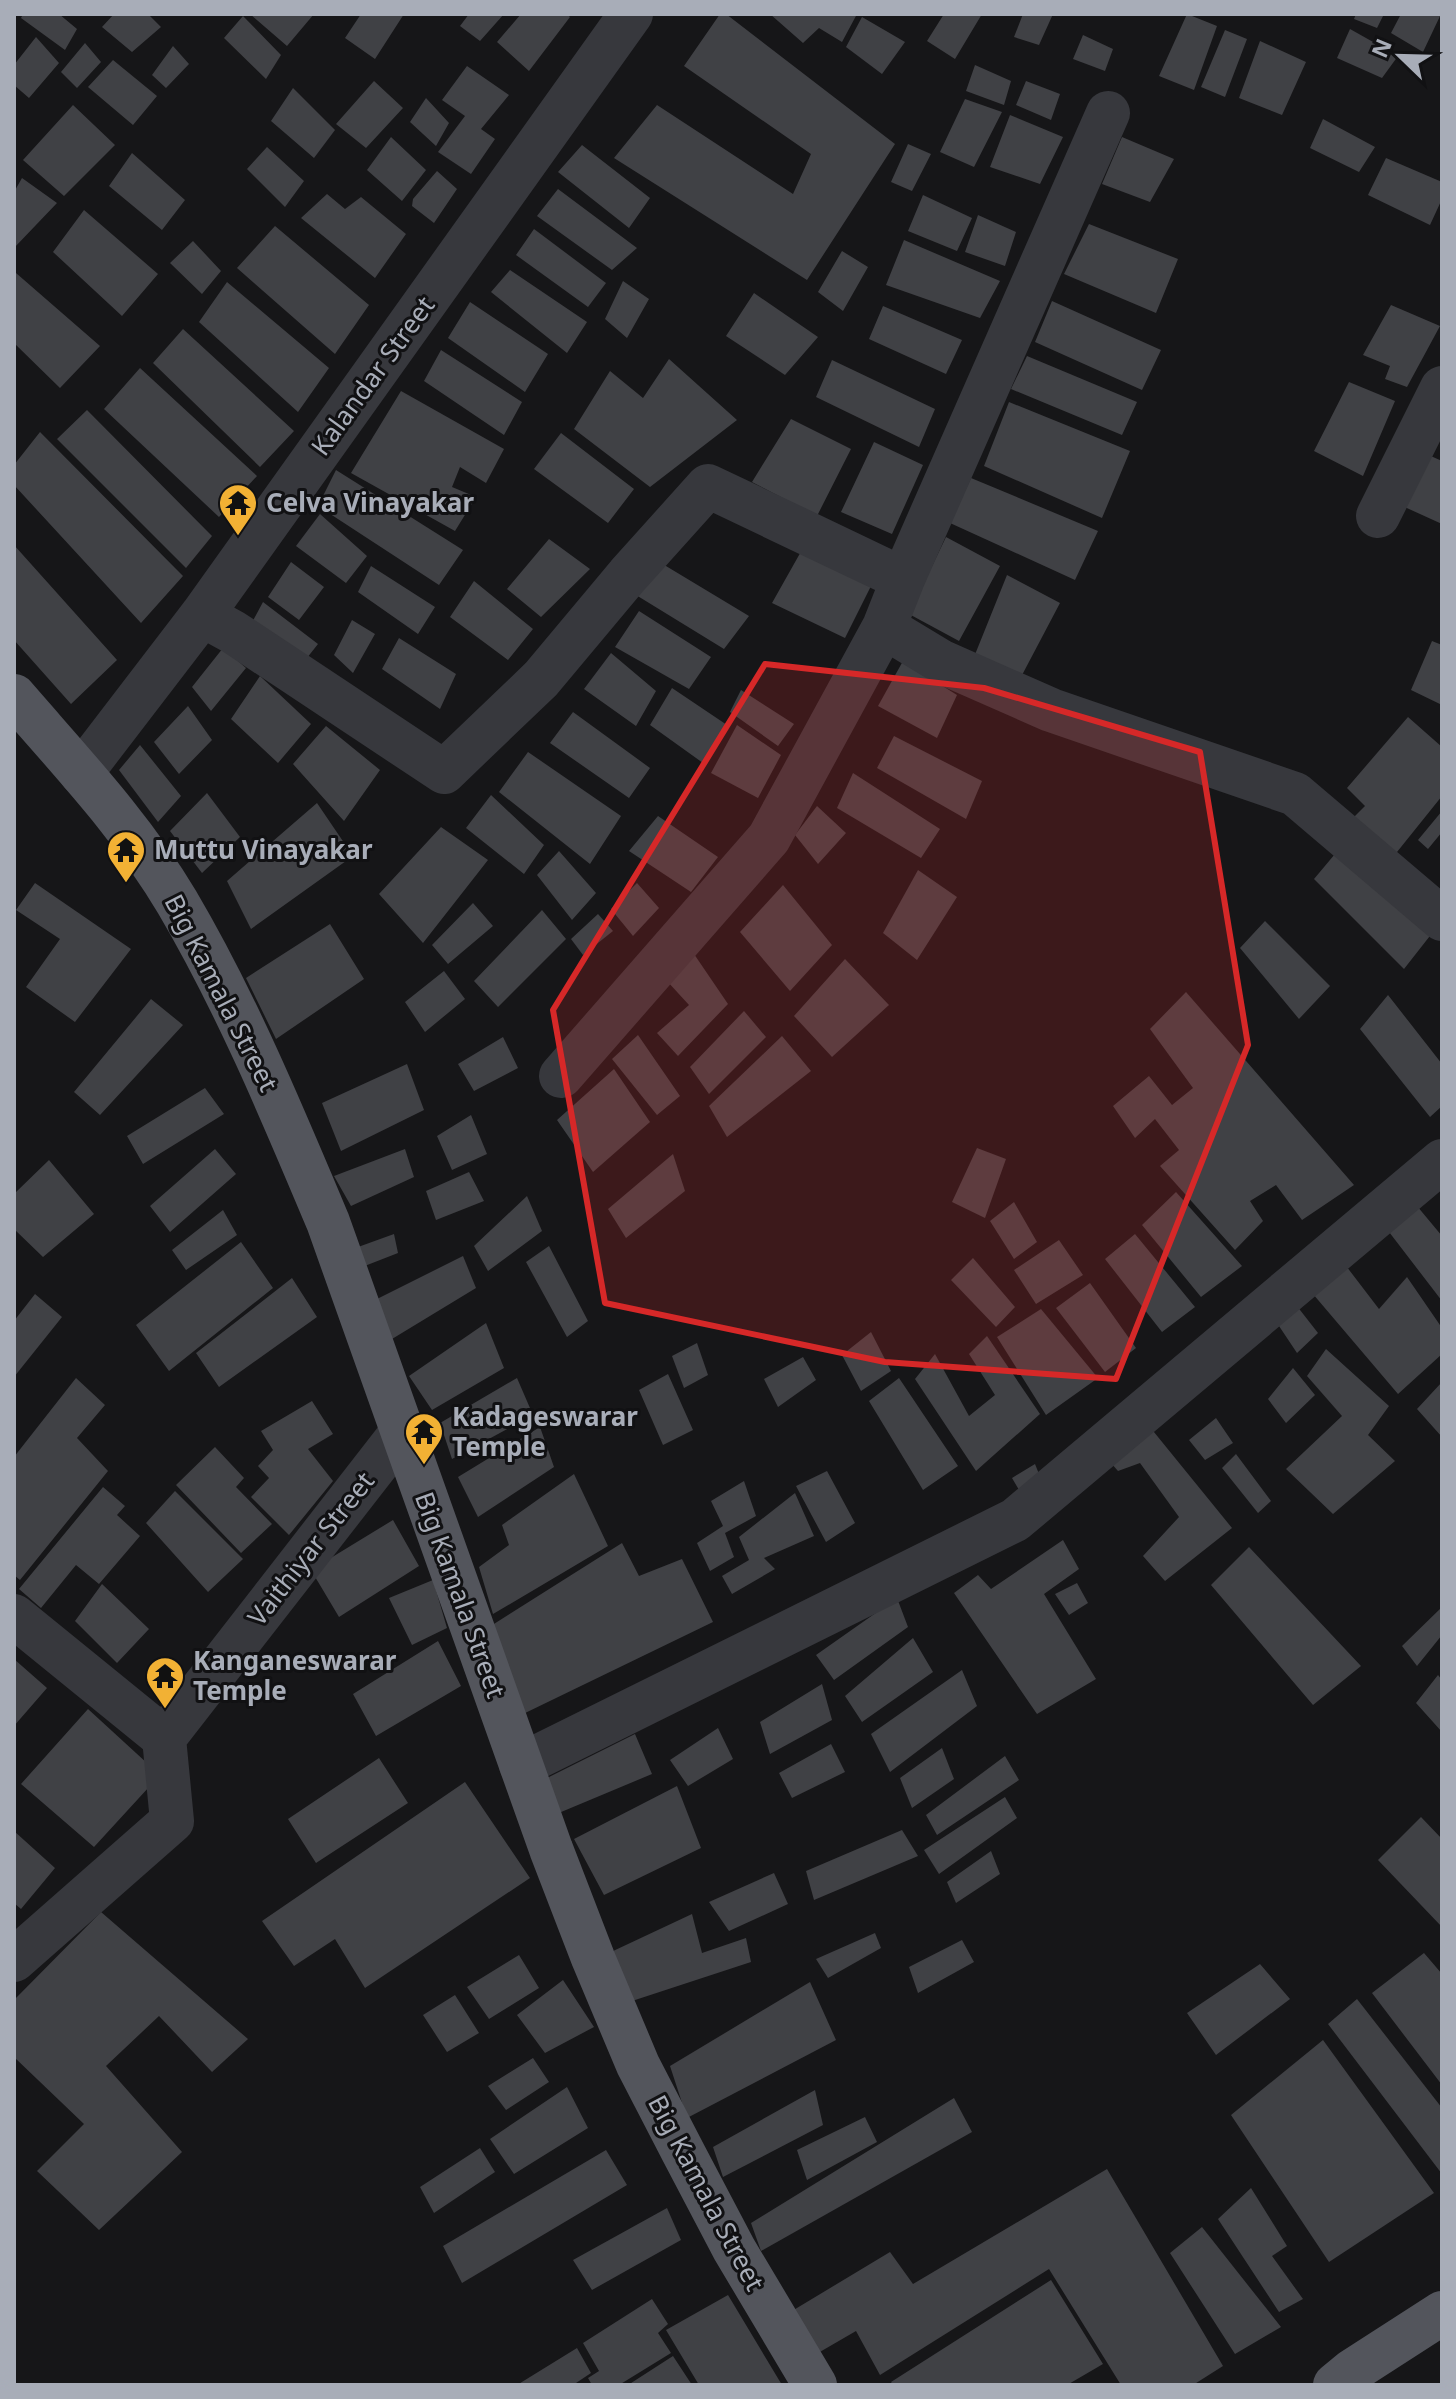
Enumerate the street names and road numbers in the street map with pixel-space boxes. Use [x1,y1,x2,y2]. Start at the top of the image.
street label: Kalandar Street [302,288,442,462]
street label: Big Kamala Street [157,888,287,1097]
street label: Vaithiyar Street [239,1464,382,1633]
street label: Big Kamala Street [407,1487,515,1703]
street label: Big Kamala Street [640,2088,774,2297]

